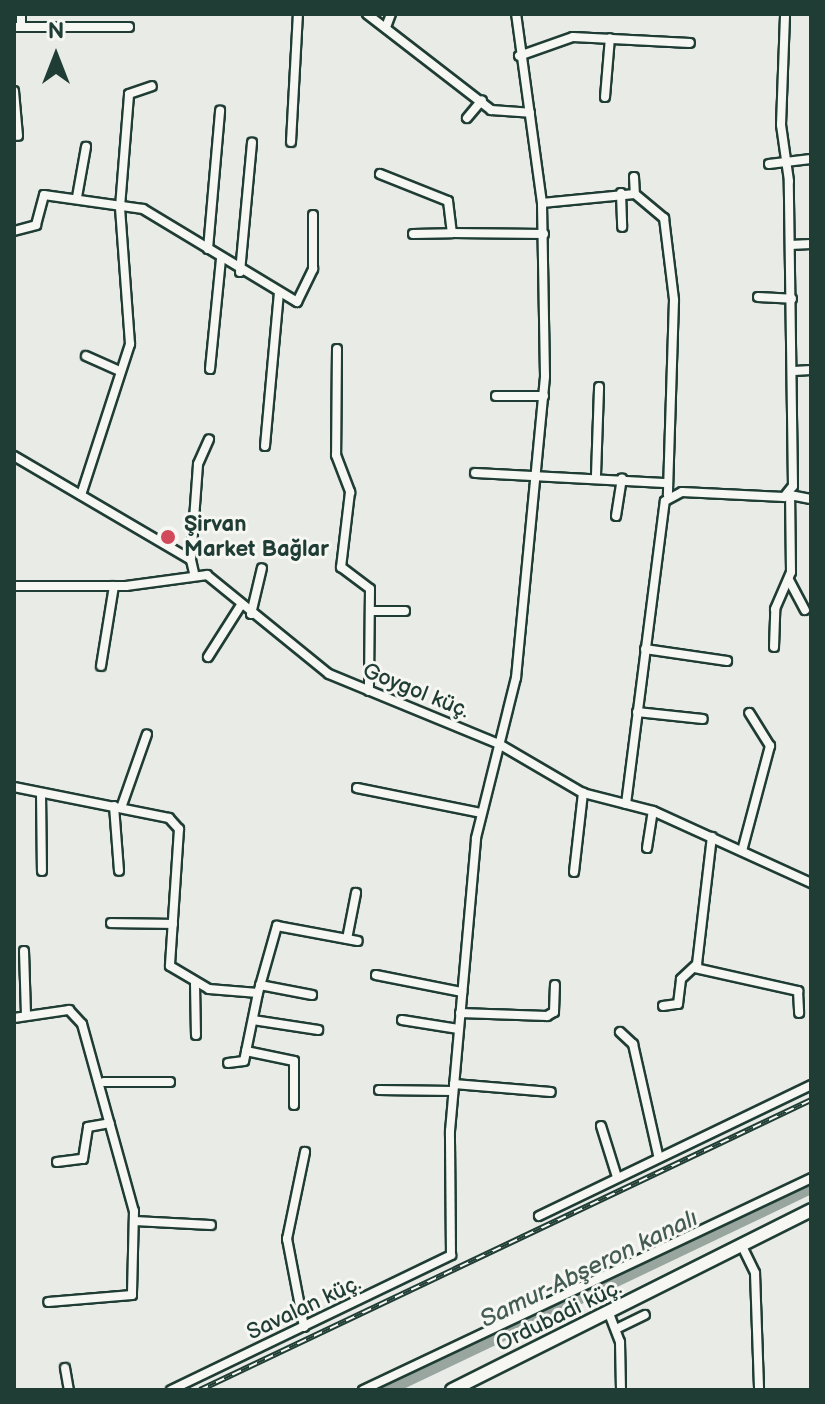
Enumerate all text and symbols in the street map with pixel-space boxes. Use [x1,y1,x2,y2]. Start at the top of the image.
north arrow [16,16,96,96]
text: N [48,18,64,45]
place label: Şirvan Market Bağlar [184,511,329,562]
marker: Şirvan Market Bağlar [159,528,177,546]
street label: Goygol küç. [359,658,473,724]
water label: Samur-Abşeron kanalı [476,1204,702,1334]
street label: Savalan küç. [243,1270,365,1346]
street label: Ordubadi küç. [492,1274,626,1358]

